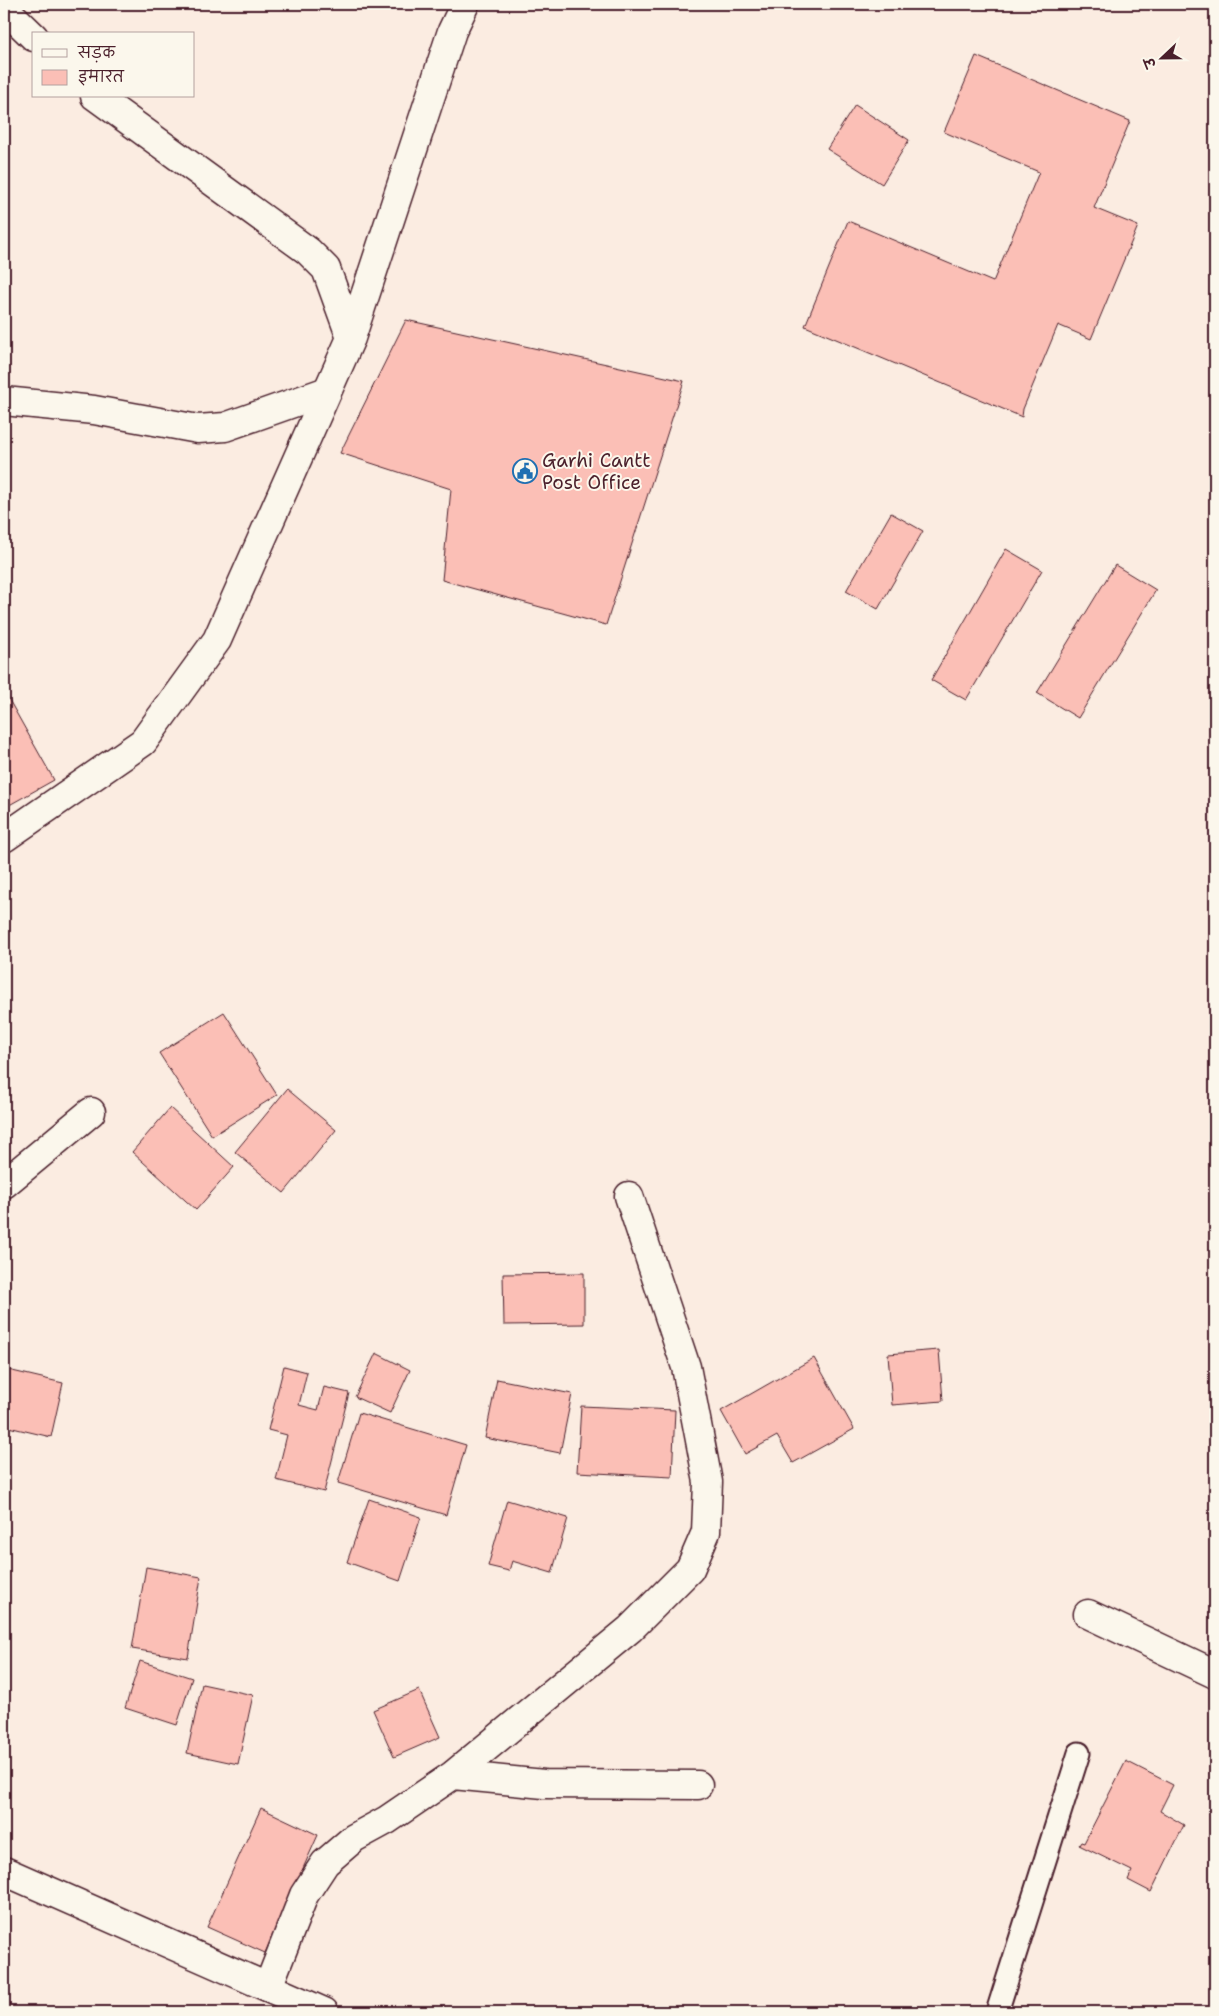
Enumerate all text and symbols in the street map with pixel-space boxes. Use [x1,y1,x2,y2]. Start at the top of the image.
legend [32,32,195,98]
north arrow [1136,32,1186,82]
text: सड़क [77,43,116,63]
text: उ [1139,54,1161,72]
text: इमारत [78,67,125,87]
place label: Garhi Cantt Post Office [542,448,651,495]
public building icon: Garhi Cantt Post Office [512,458,538,484]

